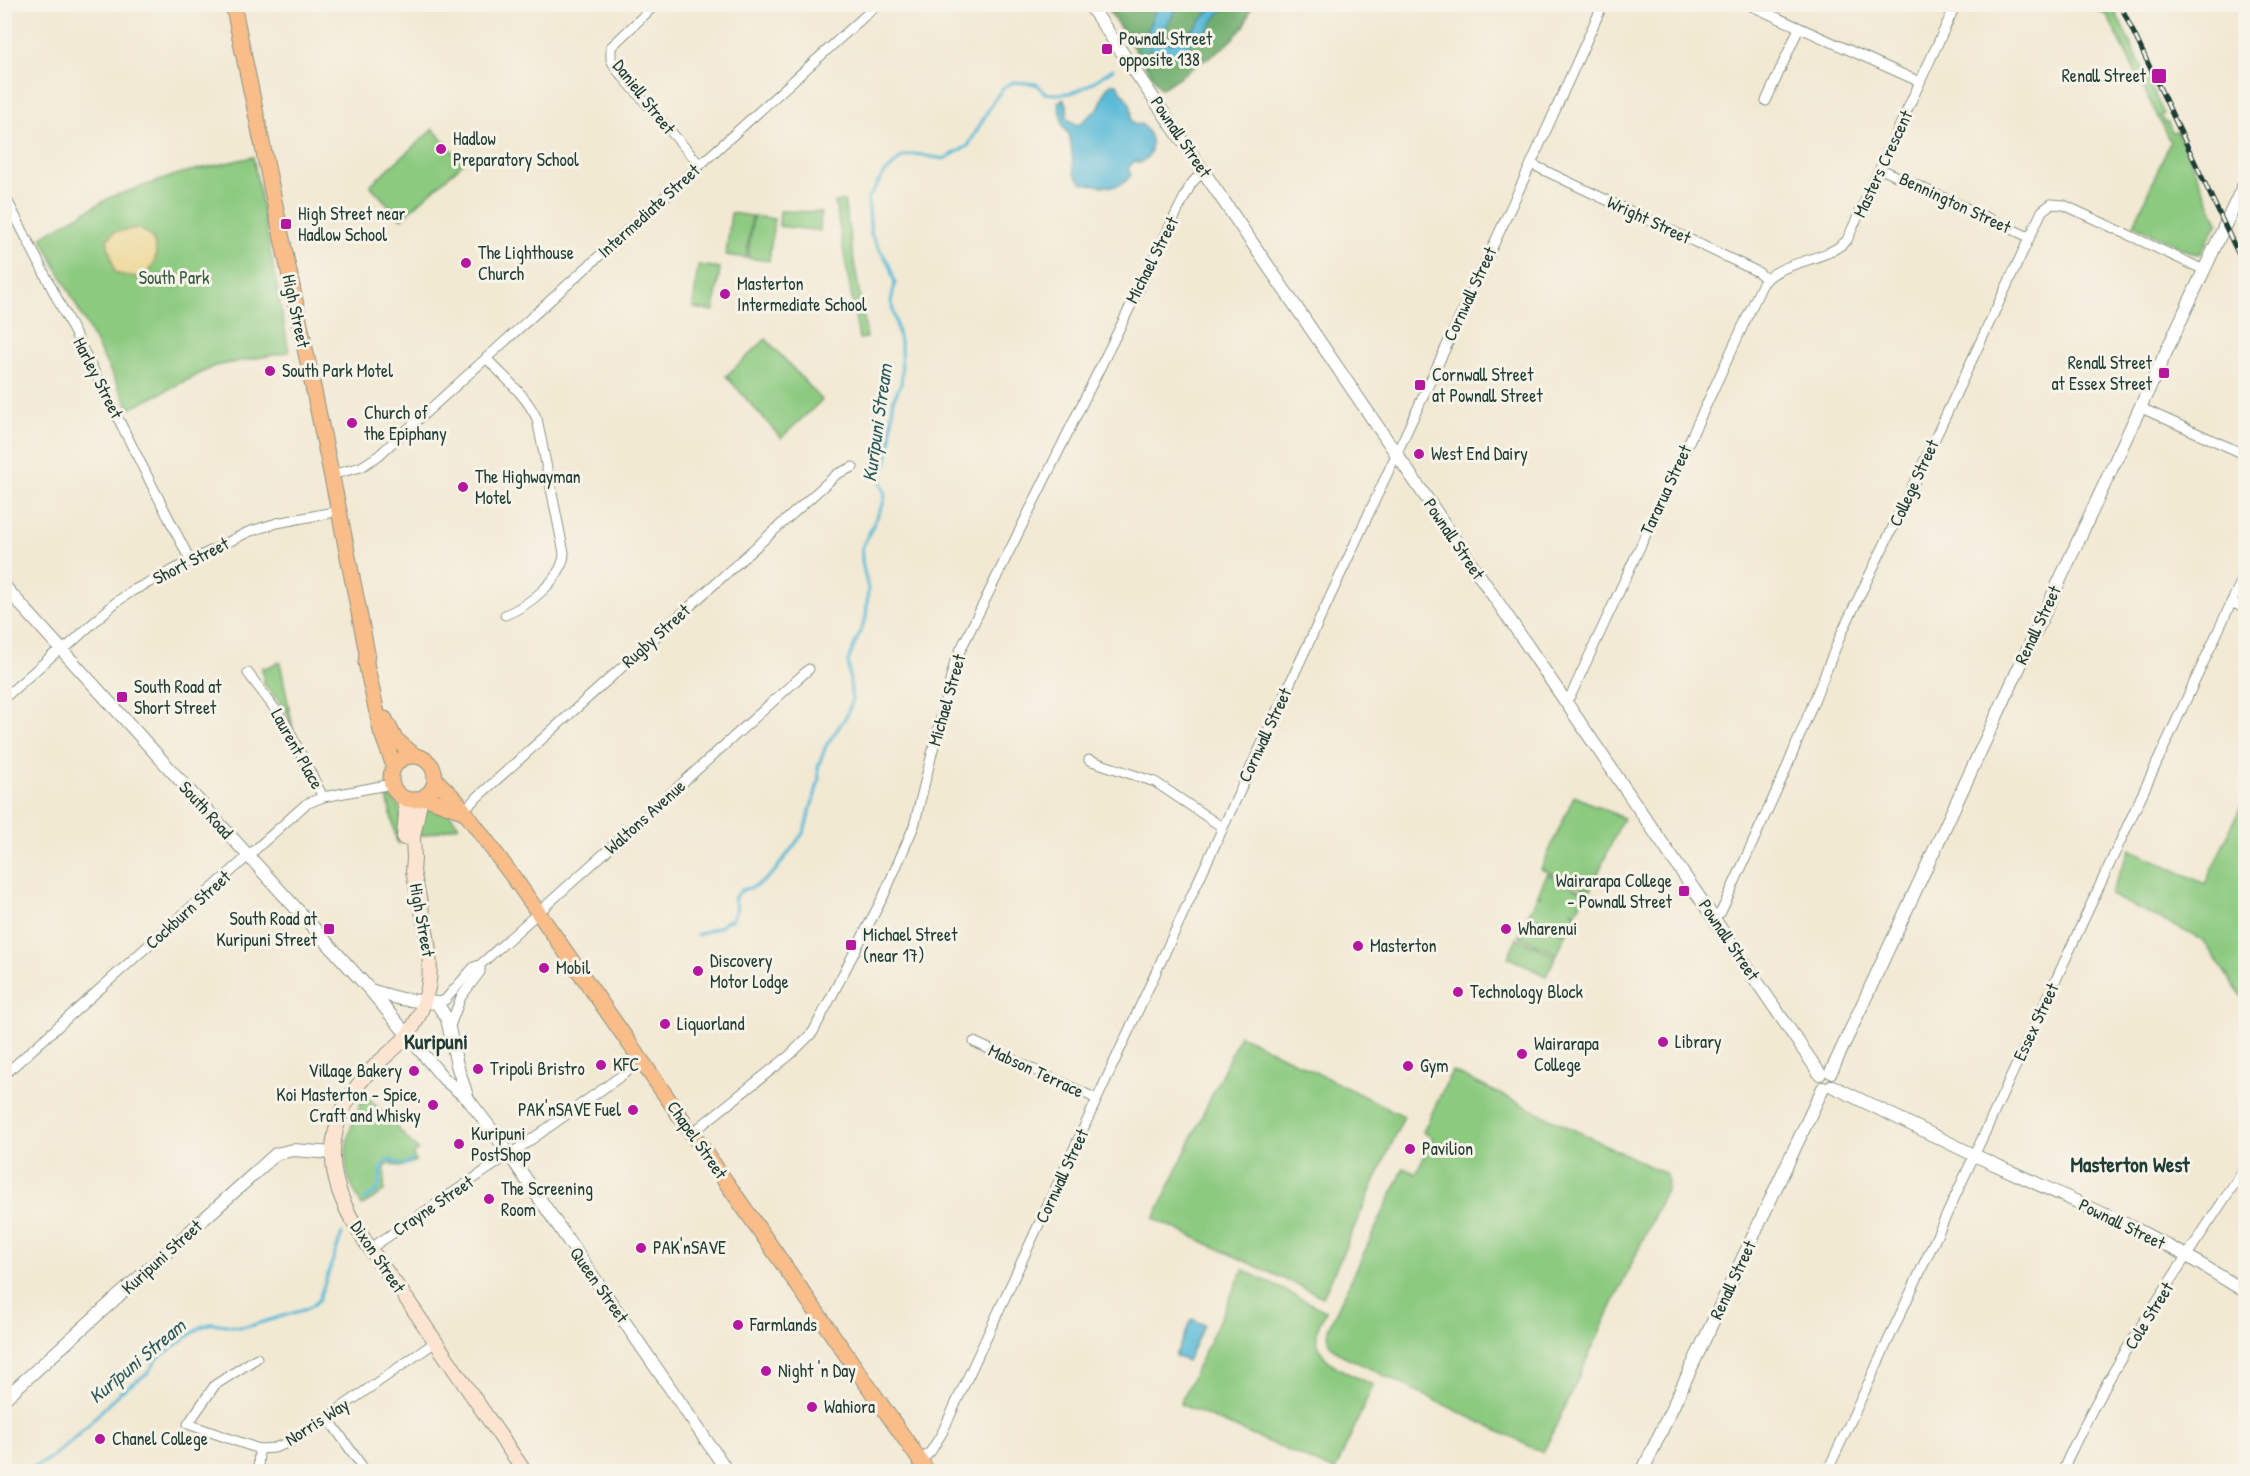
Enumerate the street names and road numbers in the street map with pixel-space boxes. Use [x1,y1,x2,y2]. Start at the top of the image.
street label: Daniell Street [607,54,682,140]
street label: Pownall Street [1145,91,1218,183]
street label: Masters Crescent [1847,105,1919,221]
street label: Intermediate Street [592,157,706,263]
street label: Bennington Street [1895,166,2016,240]
street label: Wright Street [1603,189,1696,250]
street label: Michael Street [1119,211,1184,307]
street label: Cornwall Street [1437,242,1503,345]
street label: High Street [277,272,317,351]
street label: Harley Street [67,333,130,423]
street label: College Street [1883,435,1945,530]
street label: Tararua Street [1634,440,1698,539]
street label: Pownall Street [1418,493,1491,585]
street label: Short Street [148,530,234,590]
street label: Renall Street [2008,581,2067,668]
street label: Rugby Street [616,598,696,673]
street label: Michael Street [922,650,972,749]
street label: Cornwall Street [1232,683,1298,786]
street label: Laurent Place [265,704,330,793]
street label: Waltons Avenue [599,773,691,860]
street label: South Road [174,775,239,844]
street label: Cockburn Street [139,864,236,955]
street label: High Street [404,881,441,959]
street label: Pownall Street [1693,894,1766,986]
street label: Essex Street [2007,978,2065,1065]
street label: Mabson Terrace [985,1038,1088,1103]
street label: Chapel Street [661,1096,734,1184]
street label: Cornwall Street [1029,1124,1095,1227]
street label: Crayne Street [387,1169,479,1242]
street label: Pownall Street [2075,1192,2170,1256]
street label: Kuripuni Street [116,1213,208,1300]
street label: Dixon Street [345,1216,412,1298]
street label: Renall Street [1703,1236,1762,1323]
street label: Queen Street [564,1242,635,1328]
street label: Cole Street [2118,1277,2180,1354]
street label: Norris Way [280,1391,354,1452]

